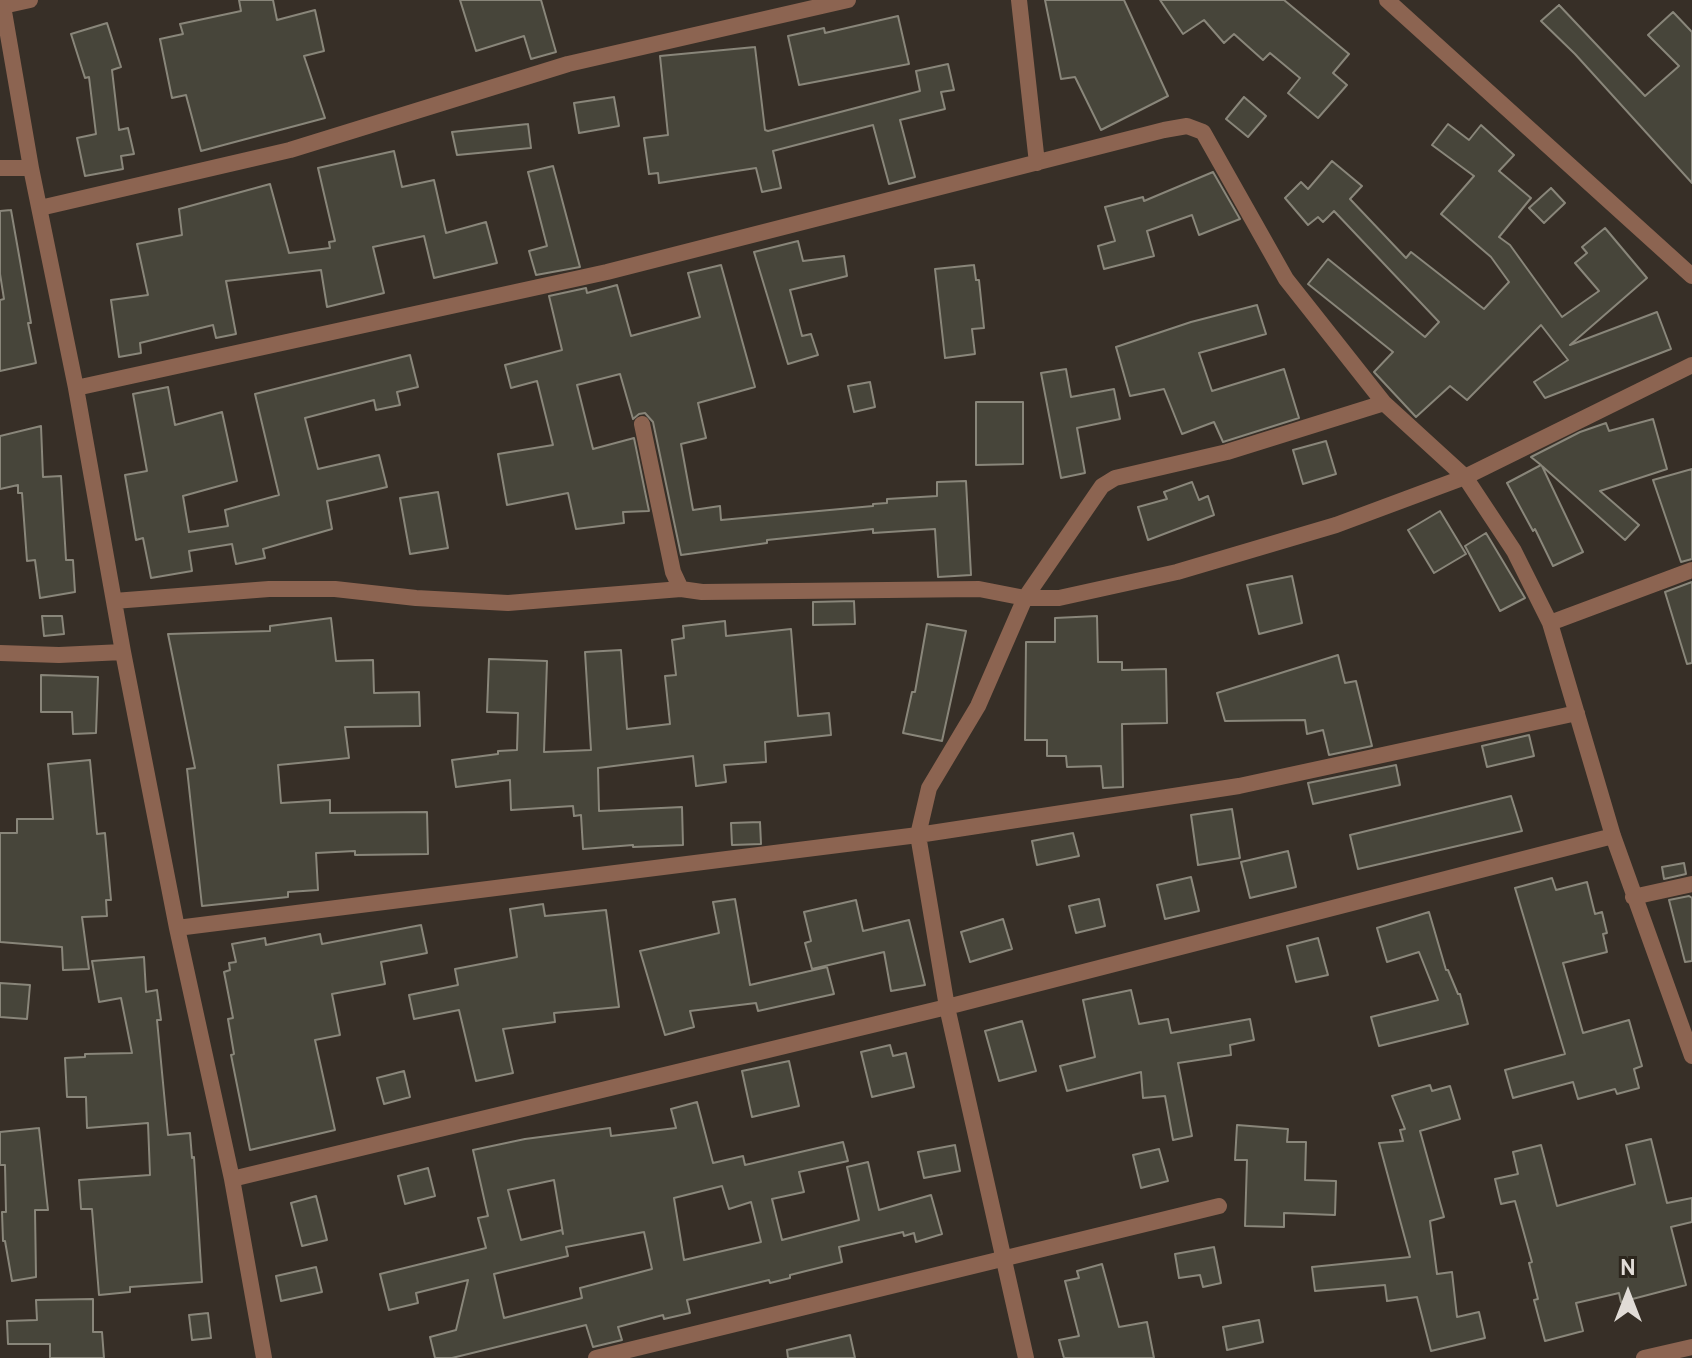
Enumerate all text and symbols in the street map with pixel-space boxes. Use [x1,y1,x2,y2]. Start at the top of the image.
north arrow [1588,1254,1668,1334]
text: N [1620,1256,1636,1283]

